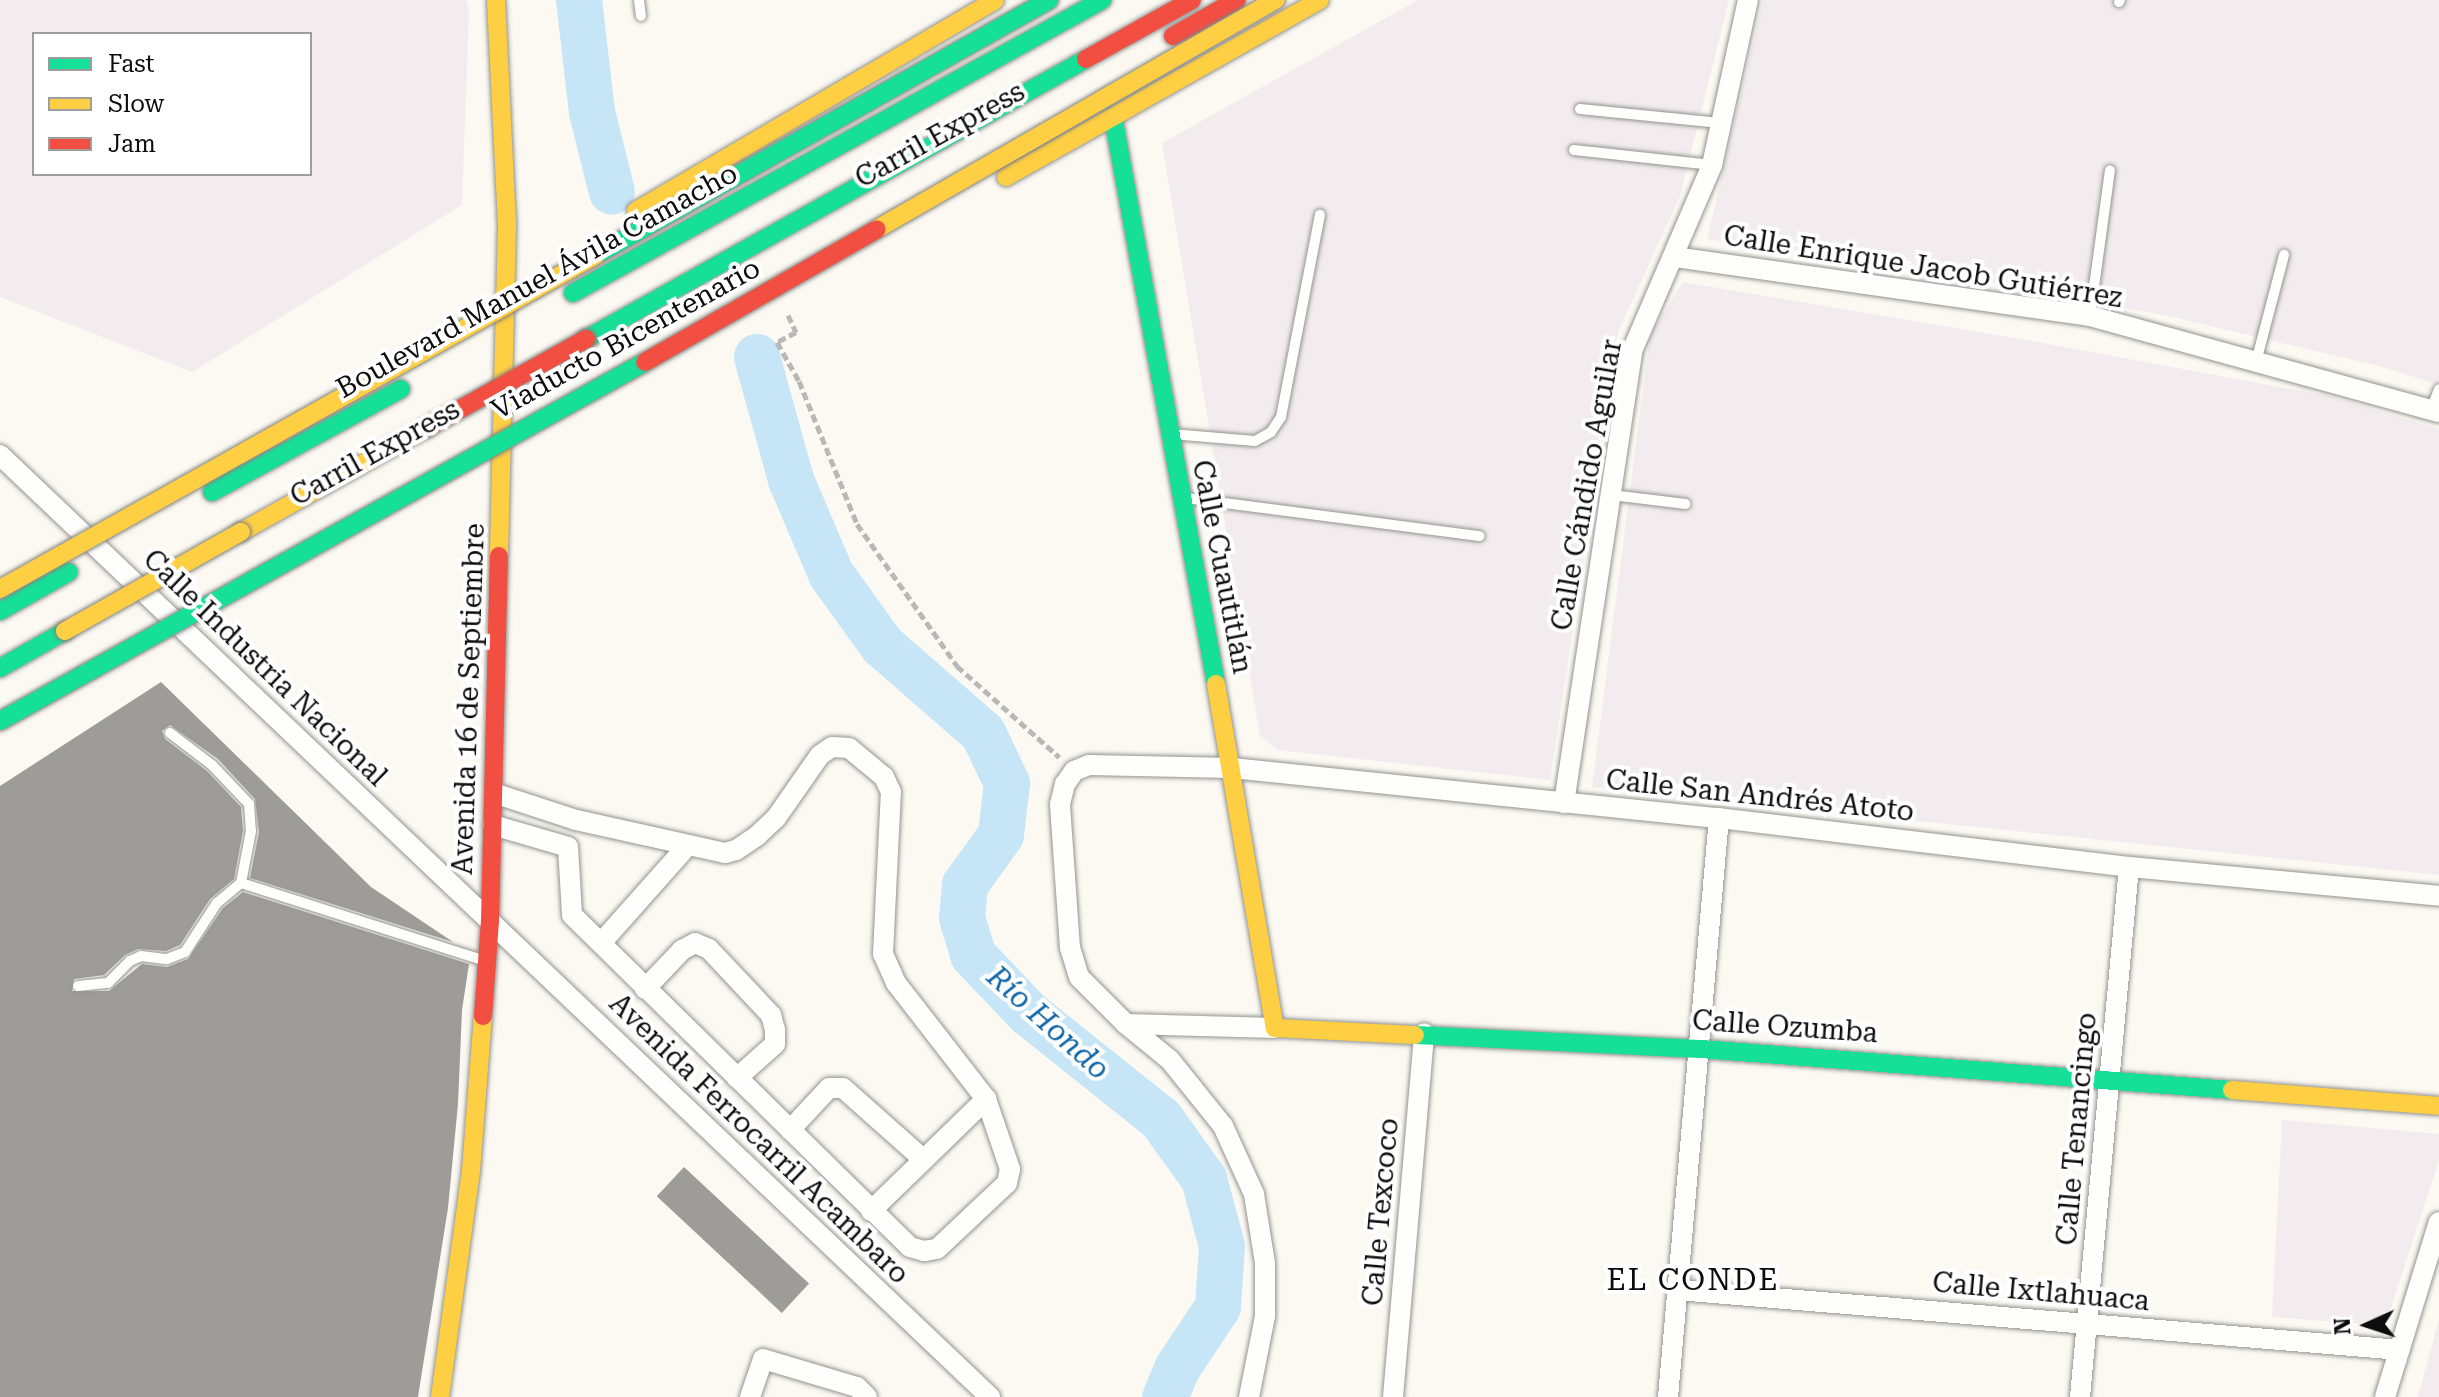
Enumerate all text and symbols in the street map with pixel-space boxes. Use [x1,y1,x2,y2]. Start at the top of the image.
legend [32,32,312,176]
text: Fast [108,50,155,78]
street label: Carril Express [849,75,1031,195]
text: Slow [108,90,164,118]
text: Jam [108,130,156,158]
street label: Boulevard Manuel Ávila Camacho [331,156,743,406]
street label: Calle Enrique Jacob Gutiérrez [1721,219,2125,315]
street label: Viaducto Bicentenario [486,251,766,427]
street label: Calle Cándido Aguilar [1545,337,1629,633]
street label: Carril Express [284,393,466,513]
street label: Calle Cuautitlán [1185,457,1259,677]
street label: Avenida 16 de Septiembre [446,523,492,875]
street label: Calle Industria Nacional [136,543,394,793]
street label: Calle San Andrés Atoto [1604,763,1916,829]
water label: Río Hondo [979,959,1117,1087]
street label: Avenida Ferrocarril Acambaro [602,987,916,1291]
street label: Calle Ozumba [1691,1004,1879,1050]
street label: Calle Tenancingo [2050,1011,2104,1247]
street label: Calle Texcoco [1356,1117,1406,1307]
district label: EL CONDE [1606,1262,1780,1298]
street label: Calle Ixtlahuaca [1931,1266,2151,1318]
north arrow [2327,1285,2407,1365]
text: N [2330,1317,2355,1335]

